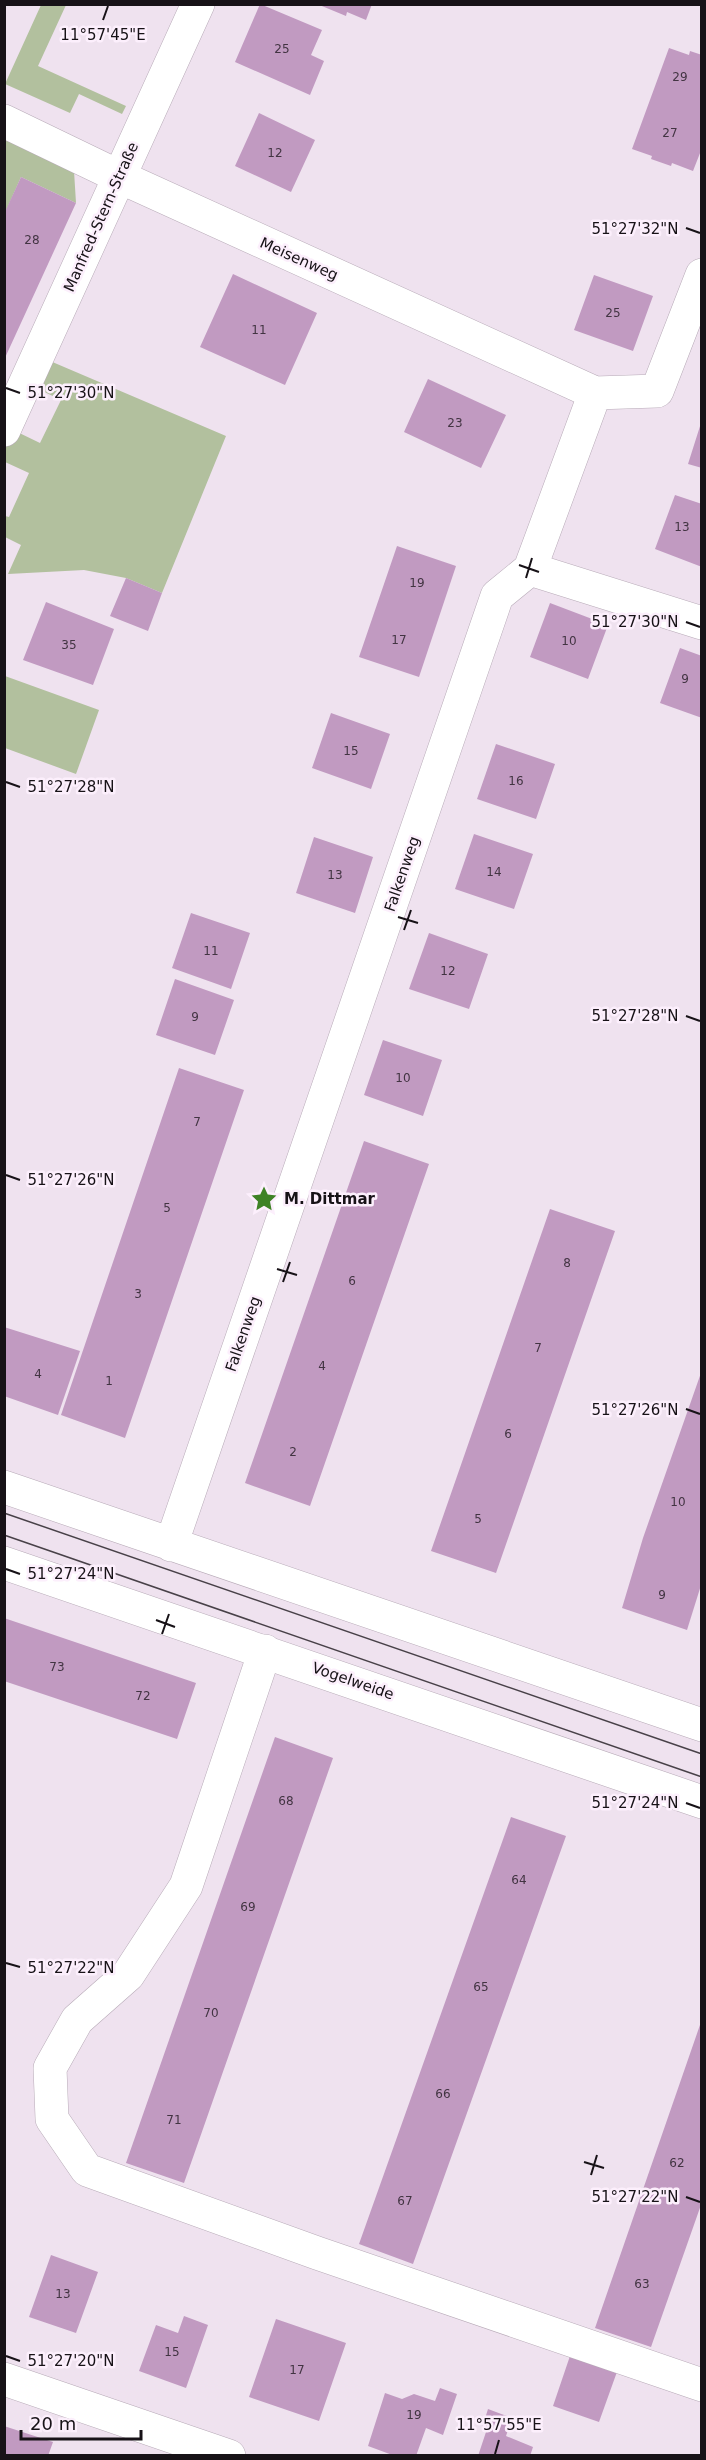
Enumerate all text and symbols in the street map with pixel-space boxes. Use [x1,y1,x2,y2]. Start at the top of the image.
text: 11°57'45"E [60,26,146,44]
house number: 25 [274,42,290,56]
house number: 29 [672,70,688,84]
house number: 27 [662,126,678,140]
street label: Manfred-Stern-Straße [60,139,142,295]
house number: 12 [267,146,283,160]
text: 51°27'32"N [591,220,679,238]
house number: 28 [24,233,40,247]
street label: Meisenweg [257,234,341,284]
house number: 25 [605,306,621,320]
house number: 11 [251,323,267,337]
text: 51°27'30"N [27,384,115,402]
house number: 23 [447,416,463,430]
house number: 13 [674,520,690,534]
house number: 19 [409,576,425,590]
text: 51°27'30"N [591,613,679,631]
house number: 17 [391,633,407,647]
house number: 10 [561,634,577,648]
house number: 35 [61,638,77,652]
house number: 9 [681,672,689,686]
house number: 15 [343,744,359,758]
house number: 16 [508,774,524,788]
text: 51°27'28"N [27,778,115,796]
street label: Falkenweg [381,834,423,914]
house number: 14 [486,865,502,879]
house number: 13 [327,868,343,882]
house number: 11 [203,944,219,958]
house number: 12 [440,964,456,978]
text: 51°27'28"N [591,1007,679,1025]
house number: 9 [191,1010,199,1024]
house number: 10 [395,1071,411,1085]
house number: 7 [193,1115,201,1129]
text: 51°27'26"N [27,1171,115,1189]
place icon: M. Dittmar [249,1184,279,1214]
place label: M. Dittmar [284,1190,376,1208]
house number: 5 [163,1201,171,1215]
house number: 8 [563,1256,571,1270]
house number: 6 [348,1274,356,1288]
house number: 3 [134,1287,142,1301]
street label: Falkenweg [222,1294,264,1374]
house number: 7 [534,1341,542,1355]
house number: 4 [318,1359,326,1373]
house number: 4 [34,1367,42,1381]
house number: 1 [105,1374,113,1388]
text: 51°27'26"N [591,1401,679,1419]
house number: 6 [504,1427,512,1441]
house number: 2 [289,1445,297,1459]
house number: 10 [670,1495,686,1509]
house number: 5 [474,1512,482,1526]
text: 51°27'24"N [27,1565,115,1583]
house number: 9 [658,1588,666,1602]
street label: Vogelweide [310,1659,396,1703]
house number: 73 [49,1660,65,1674]
house number: 72 [135,1689,151,1703]
house number: 68 [278,1794,294,1808]
text: 51°27'24"N [591,1794,679,1812]
house number: 64 [511,1873,527,1887]
house number: 69 [240,1900,256,1914]
text: 51°27'22"N [27,1959,115,1977]
house number: 65 [473,1980,489,1994]
house number: 70 [203,2006,219,2020]
house number: 66 [435,2087,451,2101]
house number: 71 [166,2113,182,2127]
house number: 62 [669,2156,685,2170]
text: 51°27'22"N [591,2188,679,2206]
house number: 67 [397,2194,413,2208]
house number: 63 [634,2277,650,2291]
house number: 13 [55,2287,71,2301]
house number: 15 [164,2345,180,2359]
text: 51°27'20"N [27,2352,115,2370]
house number: 17 [289,2363,305,2377]
scale bar [21,2403,141,2441]
house number: 19 [406,2408,422,2422]
text: 20 m [30,2413,76,2434]
text: 11°57'55"E [456,2416,542,2434]

